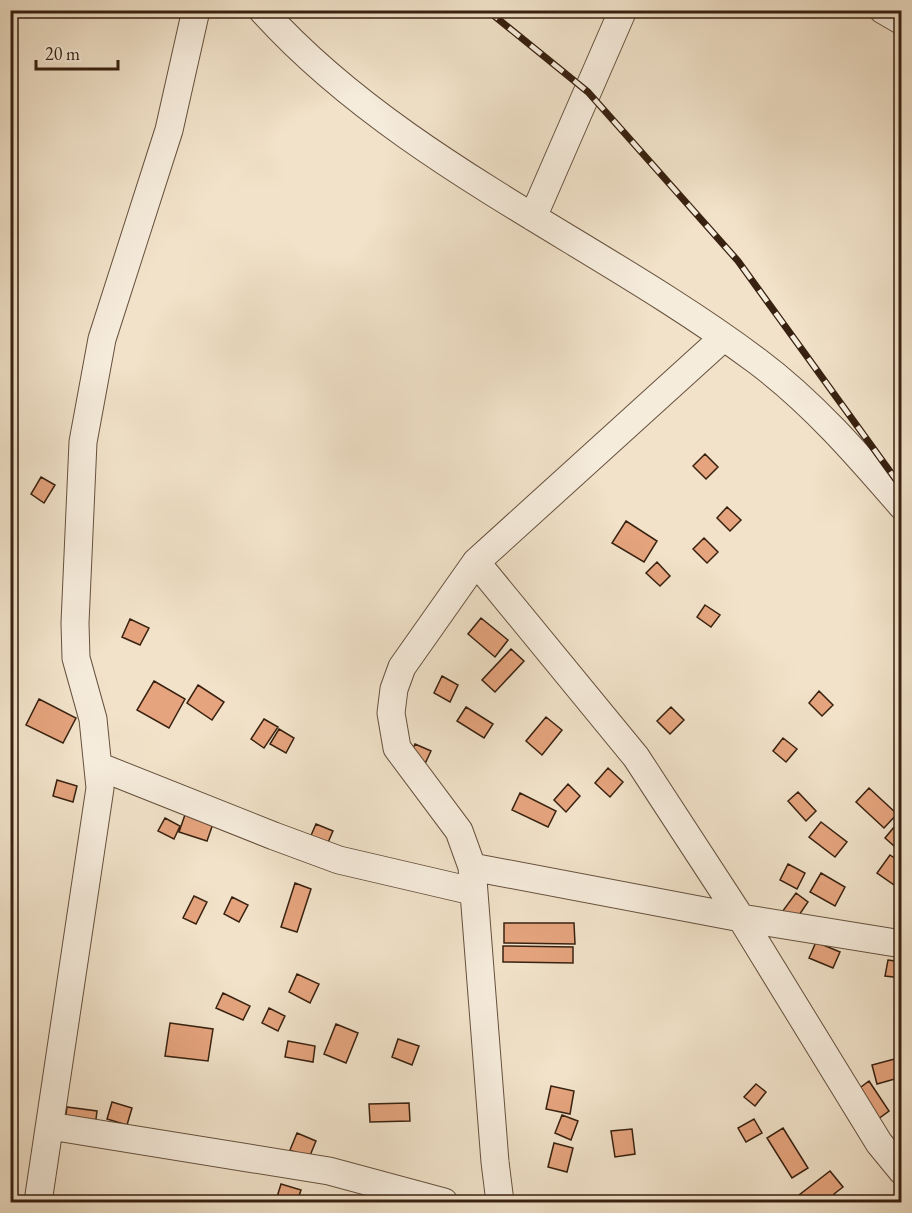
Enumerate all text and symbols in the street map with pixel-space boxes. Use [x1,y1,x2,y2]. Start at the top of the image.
scale bar [36,33,118,71]
text: 20 m [45,42,80,65]

